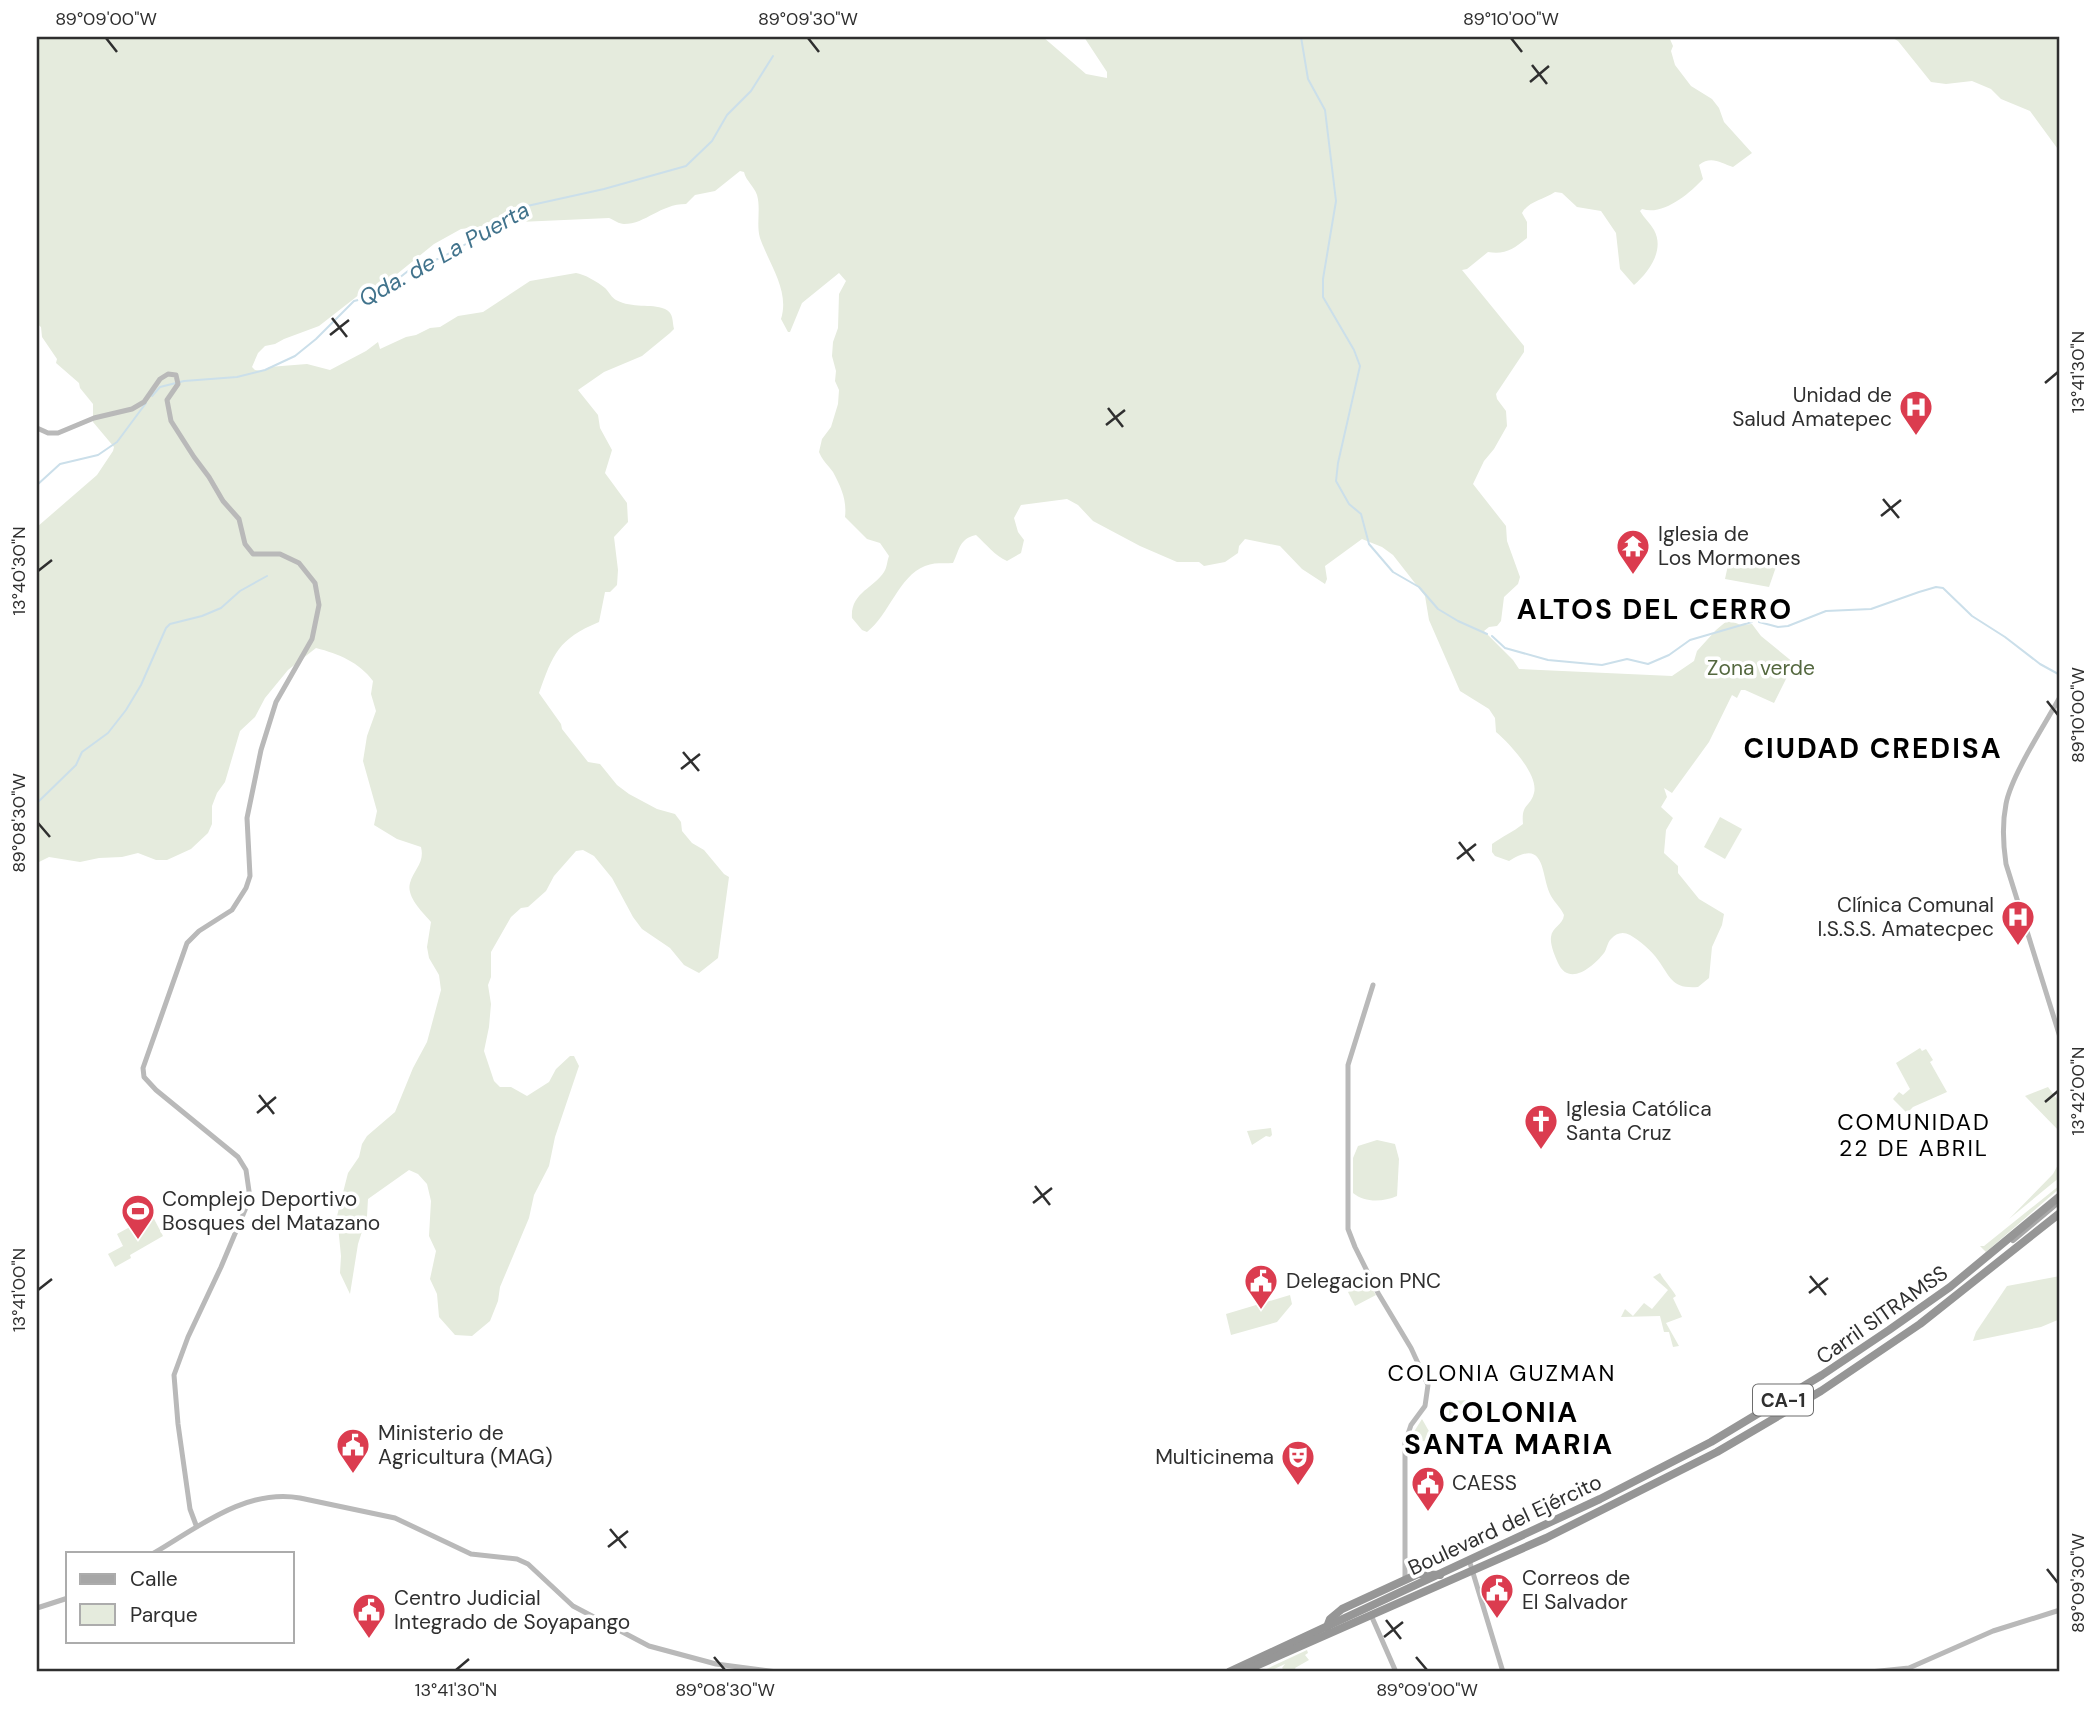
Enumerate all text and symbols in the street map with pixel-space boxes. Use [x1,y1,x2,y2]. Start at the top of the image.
text: 89°09'00"W [55,7,157,31]
text: 89°09'30"W [758,7,858,31]
text: 89°10'00"W [1463,7,1559,31]
water label: Qda. de La Puerta [353,195,535,313]
text: 13°41'30"N [2066,331,2090,413]
place label: Unidad de Salud Amatepec [1732,381,1892,433]
hospital icon: Unidad de Salud Amatepec [1897,388,1935,437]
place label: Iglesia de Los Mormones [1658,520,1801,572]
text: 13°40'30"N [7,526,31,616]
temple icon: Iglesia de Los Mormones [1614,527,1652,576]
district label: ALTOS DEL CERRO [1517,591,1793,628]
park label: Zona verde [1707,654,1815,682]
text: 89°10'00"W [2066,667,2090,763]
district label: CIUDAD CREDISA [1743,730,2003,767]
text: 89°08'30"W [7,773,31,873]
place label: Clínica Comunal I.S.S.S. Amatecpec [1818,891,1994,943]
hospital icon: Clínica Comunal I.S.S.S. Amatecpec [1999,898,2037,947]
text: 13°42'00"N [2066,1047,2090,1135]
place label: Iglesia Católica Santa Cruz [1566,1095,1712,1147]
church icon: Iglesia Católica Santa Cruz [1522,1102,1560,1151]
district label: COMUNIDAD 22 DE ABRIL [1837,1107,1991,1163]
place label: Complejo Deportivo Bosques del Matazano [162,1185,380,1237]
sports icon: Complejo Deportivo Bosques del Matazano [119,1192,157,1241]
text: 13°41'00"N [7,1248,31,1332]
street label: Carril SITRAMSS [1811,1259,1953,1371]
public building icon: Delegacion PNC [1242,1262,1280,1311]
place label: Delegacion PNC [1286,1267,1441,1295]
district label: COLONIA GUZMAN [1388,1358,1616,1388]
road number: CA-1 [1753,1384,1813,1416]
district label: COLONIA SANTA MARIA [1404,1394,1614,1463]
place label: Ministerio de Agricultura (MAG) [378,1419,553,1471]
public building icon: Ministerio de Agricultura (MAG) [334,1426,372,1475]
theatre icon: Multicinema [1279,1438,1317,1487]
place label: Multicinema [1155,1443,1274,1471]
public building icon: CAESS [1409,1464,1447,1513]
street label: Boulevard del Ejército [1404,1468,1606,1582]
place label: CAESS [1452,1469,1517,1497]
text: 89°09'30"W [2066,1533,2090,1633]
legend [66,1552,294,1642]
place label: Correos de El Salvador [1522,1564,1630,1616]
text: Calle [130,1565,178,1593]
public building icon: Correos de El Salvador [1478,1571,1516,1620]
place label: Centro Judicial Integrado de Soyapango [394,1584,630,1636]
public building icon: Centro Judicial Integrado de Soyapango [350,1591,388,1640]
text: Parque [130,1601,198,1629]
text: 13°41'30"N [415,1678,497,1702]
text: 89°08'30"W [675,1678,775,1702]
text: 89°09'00"W [1376,1678,1478,1702]

